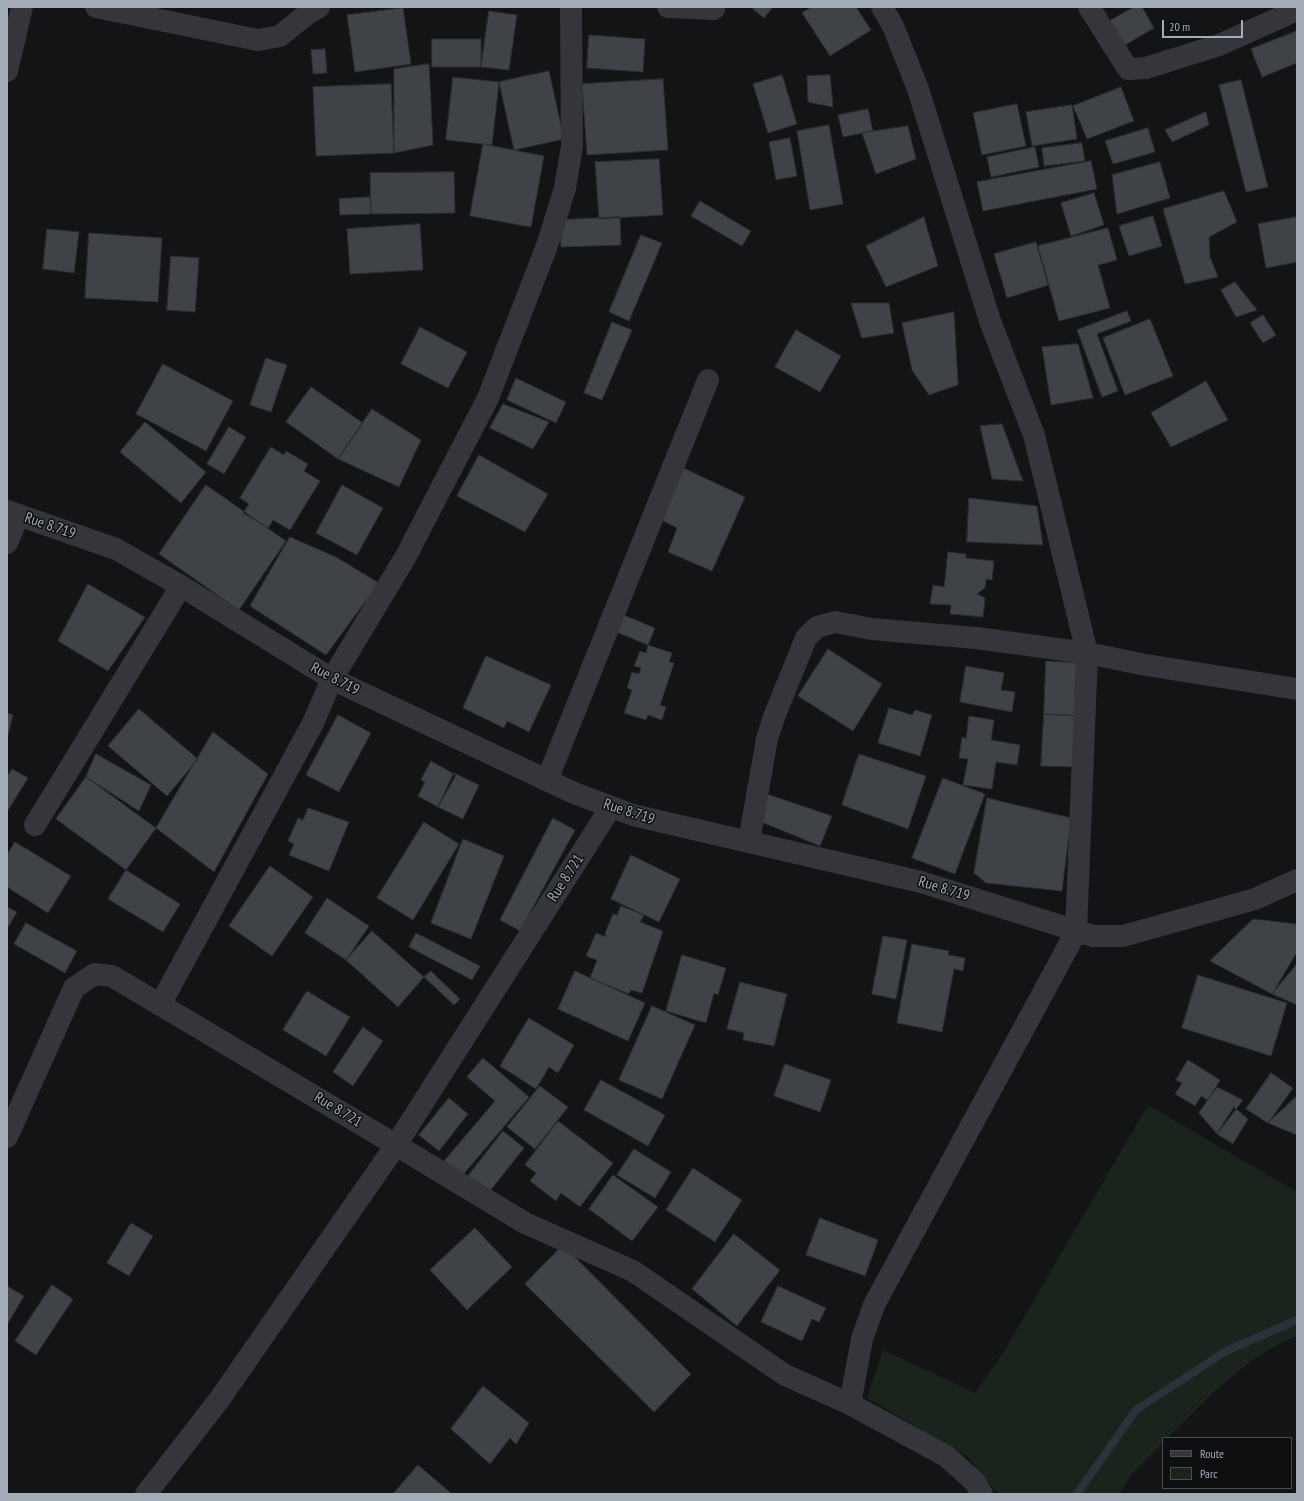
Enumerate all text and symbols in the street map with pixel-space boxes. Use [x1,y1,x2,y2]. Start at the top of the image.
scale bar [1164,12,1245,38]
text: 20 m [1169,19,1190,34]
street label: Rue 8.719 [22,509,78,543]
street label: Rue 8.719 [307,659,363,699]
street label: Rue 8.719 [601,795,657,829]
street label: Rue 8.721 [544,851,588,905]
street label: Rue 8.719 [916,873,972,905]
street label: Rue 8.721 [311,1089,365,1131]
legend [1162,1437,1292,1489]
text: Route [1200,1446,1224,1461]
text: Parc [1200,1466,1217,1481]

